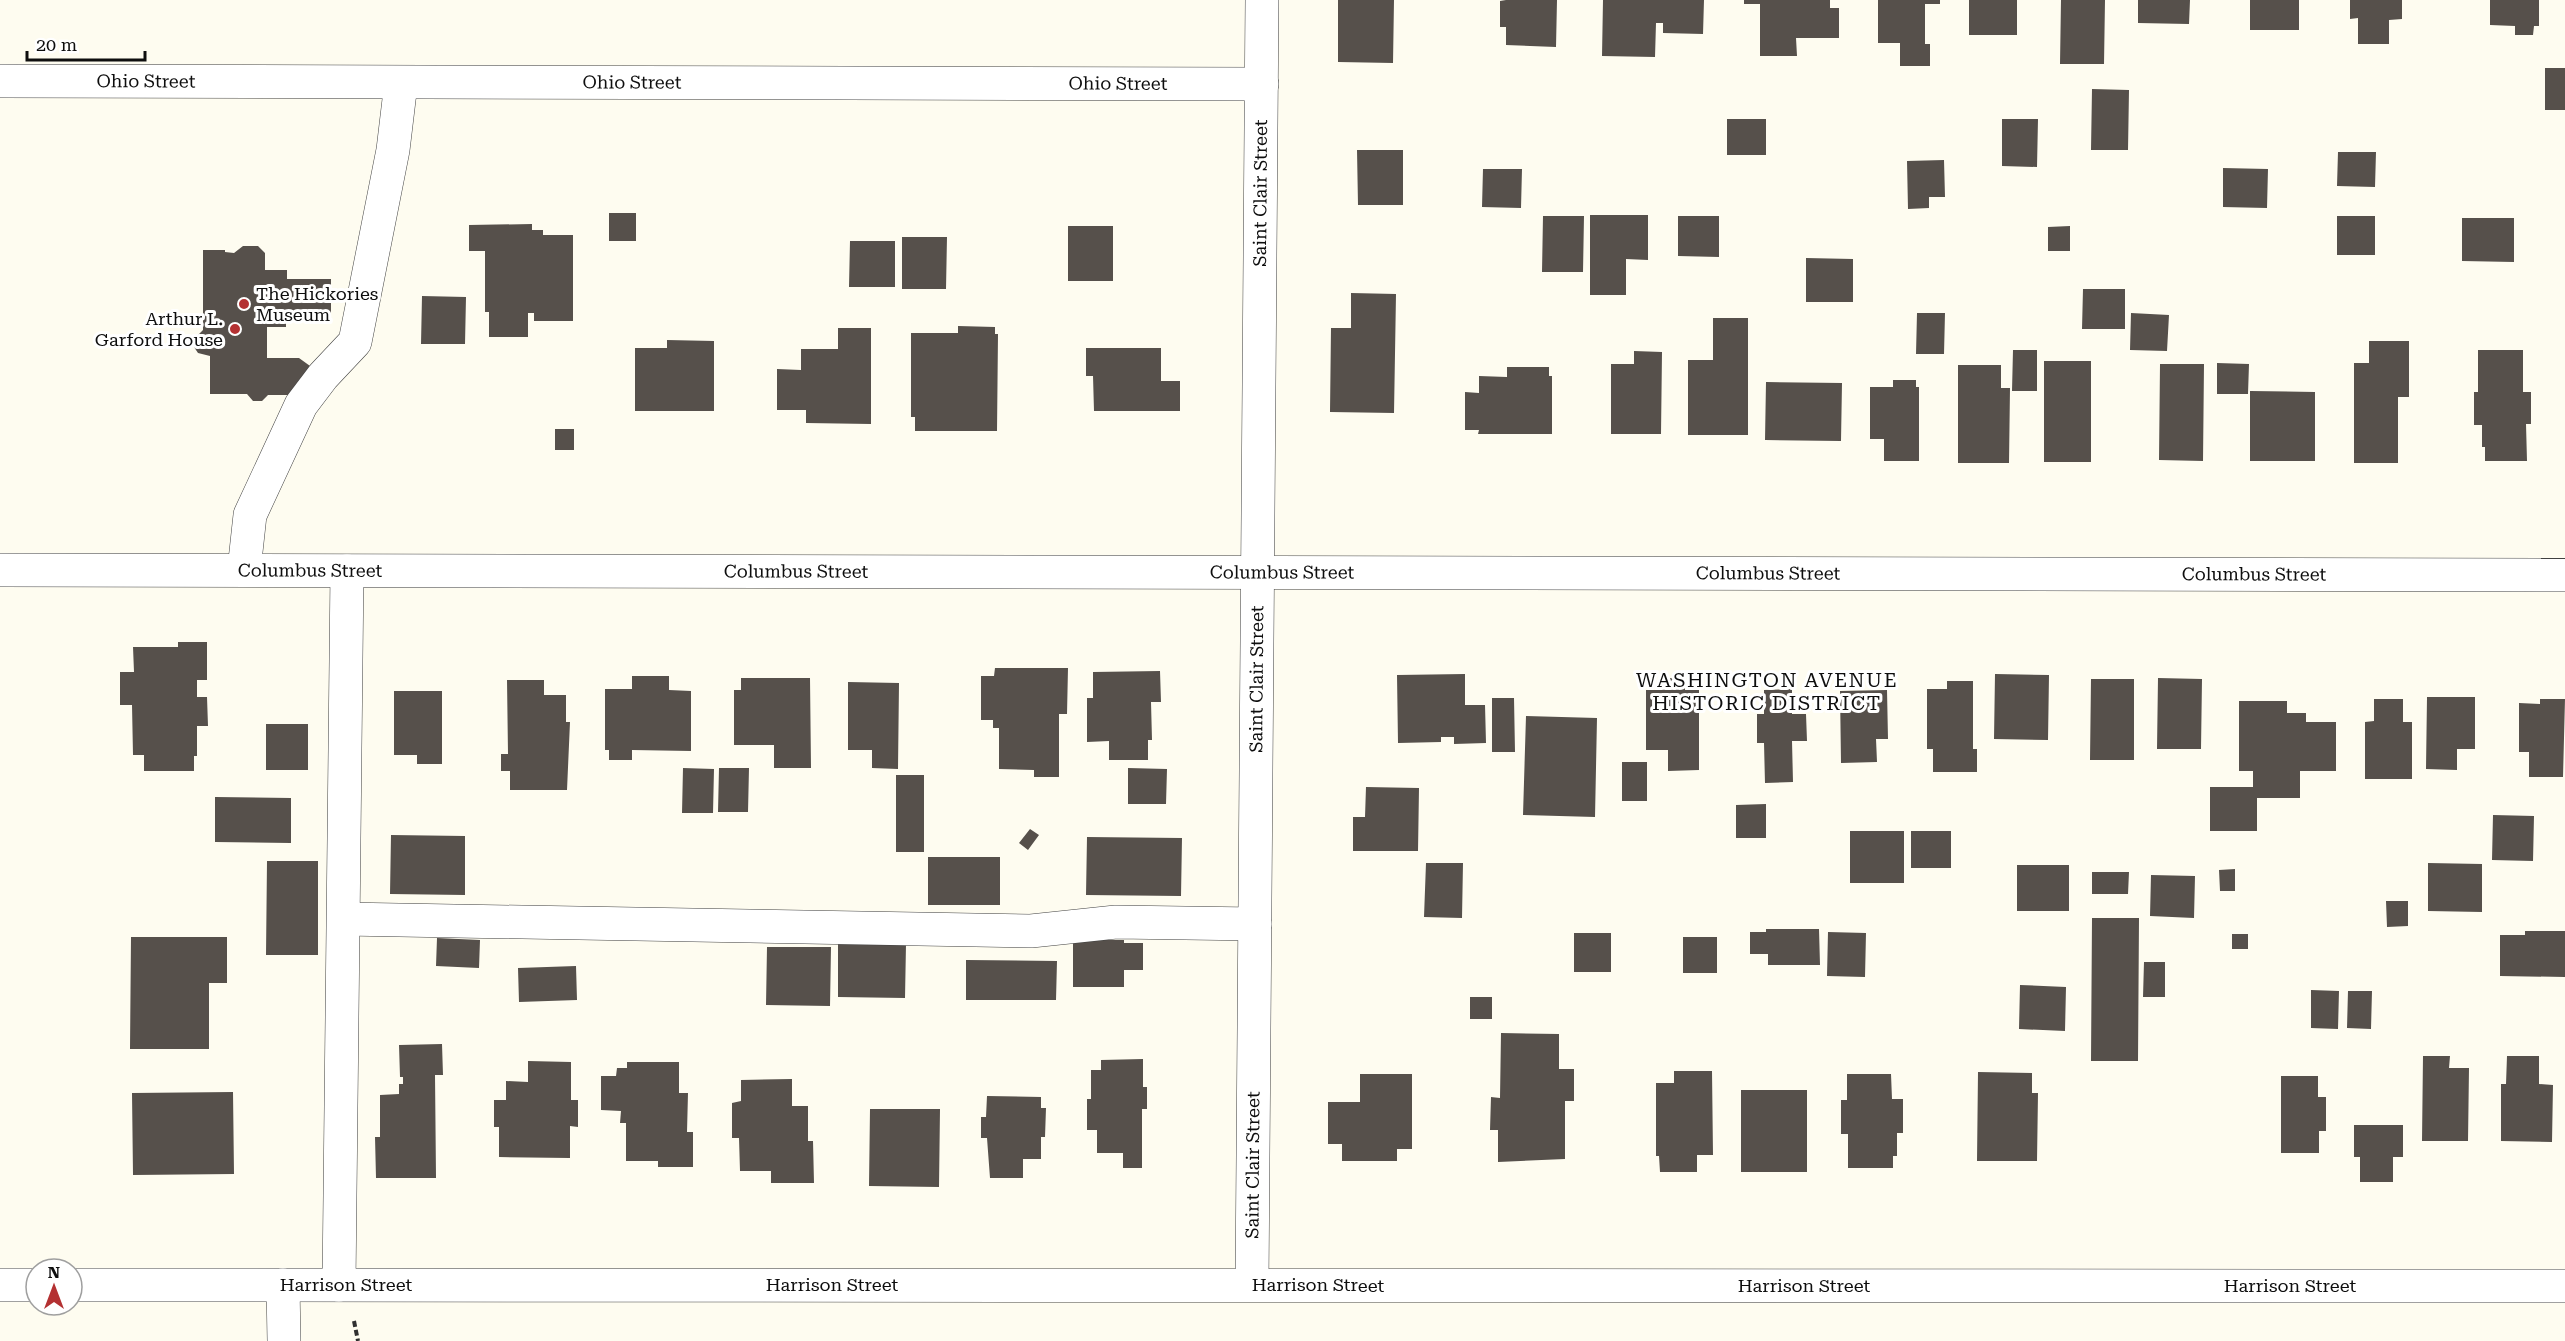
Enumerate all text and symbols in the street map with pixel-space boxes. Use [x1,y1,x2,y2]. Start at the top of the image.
scale bar [27,24,146,62]
text: 20 m [36,34,77,55]
street label: Ohio Street [96,70,196,91]
street label: Ohio Street [582,71,682,93]
street label: Ohio Street [1068,73,1168,94]
street label: Saint Clair Street [1249,119,1271,267]
place label: The Hickories Museum [256,283,378,325]
marker: The Hickories Museum [237,297,251,311]
place label: Arthur L. Garford House [95,308,223,350]
marker: Arthur L. Garford House [228,322,242,336]
street label: Columbus Street [238,559,383,581]
street label: Columbus Street [724,560,869,582]
street label: Columbus Street [1210,561,1355,583]
street label: Columbus Street [1696,562,1841,584]
street label: Columbus Street [2182,563,2327,585]
street label: Saint Clair Street [1245,605,1267,753]
district label: WASHINGTON AVENUE HISTORIC DISTRICT [1636,668,1898,715]
street label: Saint Clair Street [1241,1091,1264,1239]
north arrow [24,1257,84,1317]
text: N [48,1263,60,1282]
street label: Harrison Street [280,1274,413,1295]
street label: Harrison Street [766,1274,899,1295]
street label: Harrison Street [1252,1274,1385,1296]
street label: Harrison Street [1738,1275,1871,1296]
street label: Harrison Street [2224,1275,2357,1296]

